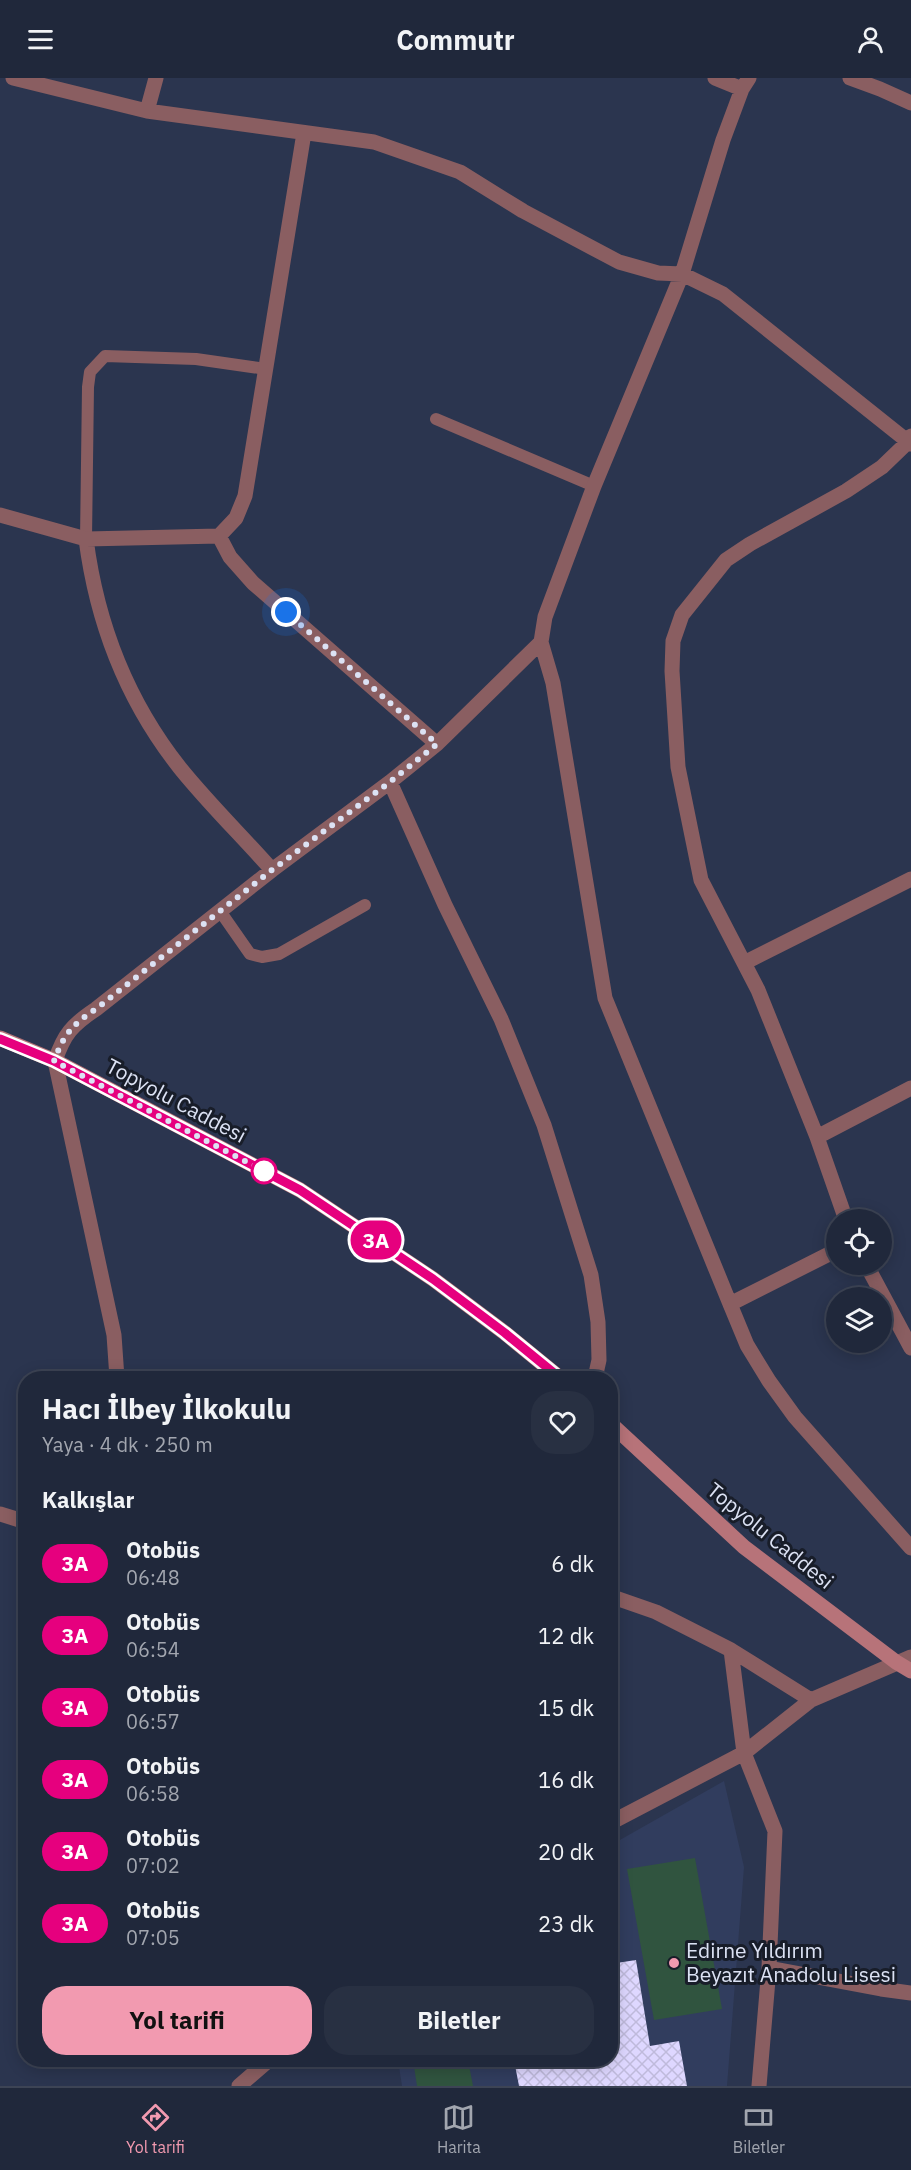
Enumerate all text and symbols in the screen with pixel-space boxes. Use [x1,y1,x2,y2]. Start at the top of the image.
text: Commutr [396,22,515,57]
icon: menu [24,23,57,56]
icon: person [854,23,887,56]
your location [271,597,301,627]
street label: Topyolu Caddesi [102,1051,251,1149]
unlabelled marker [251,1158,277,1184]
map controls [826,1209,892,1353]
button: locate [826,1209,892,1275]
line badge: 3A [349,1220,403,1260]
text: 3A [363,1226,390,1254]
button: layers [826,1287,892,1353]
text: Hacı İlbey İlkokulu [42,1390,292,1427]
button: heart [531,1391,594,1454]
text: Yaya · 4 dk · 250 m [42,1431,213,1458]
street label: Topyolu Caddesi [702,1476,840,1595]
text: Kalkışlar [42,1485,134,1514]
text: Otobüs [126,1535,200,1564]
text: 3A [62,1549,89,1577]
text: 6 dk [551,1549,594,1578]
text: 06:48 [126,1564,180,1591]
text: Otobüs [126,1607,200,1636]
text: 3A [62,1621,89,1649]
text: 12 dk [538,1621,594,1650]
text: 06:54 [126,1636,180,1663]
text: Otobüs [126,1679,200,1708]
text: 3A [62,1693,89,1721]
text: 15 dk [538,1693,594,1722]
text: 06:57 [126,1708,180,1735]
text: Otobüs [126,1751,200,1780]
text: 3A [62,1765,89,1793]
text: 16 dk [538,1765,594,1794]
text: 06:58 [126,1780,180,1807]
text: Otobüs [126,1823,200,1852]
text: 3A [62,1837,89,1865]
text: 20 dk [538,1837,594,1866]
text: 07:02 [126,1852,180,1879]
text: Otobüs [126,1895,200,1924]
text: 3A [62,1909,89,1937]
text: 23 dk [538,1909,594,1938]
text: 07:05 [126,1924,180,1951]
place label: Edirne Yıldırım Beyazıt Anadolu Lisesi [686,1936,896,1988]
marker: Edirne Yıldırım Beyazıt Anadolu Lisesi [667,1956,681,1970]
button: Yol tarifi [42,1986,312,2055]
button: Biletler [324,1986,594,2055]
tab: Yol tarifi [126,2101,185,2157]
tab: Harita [437,2101,481,2157]
tab: Biletler [733,2101,785,2157]

